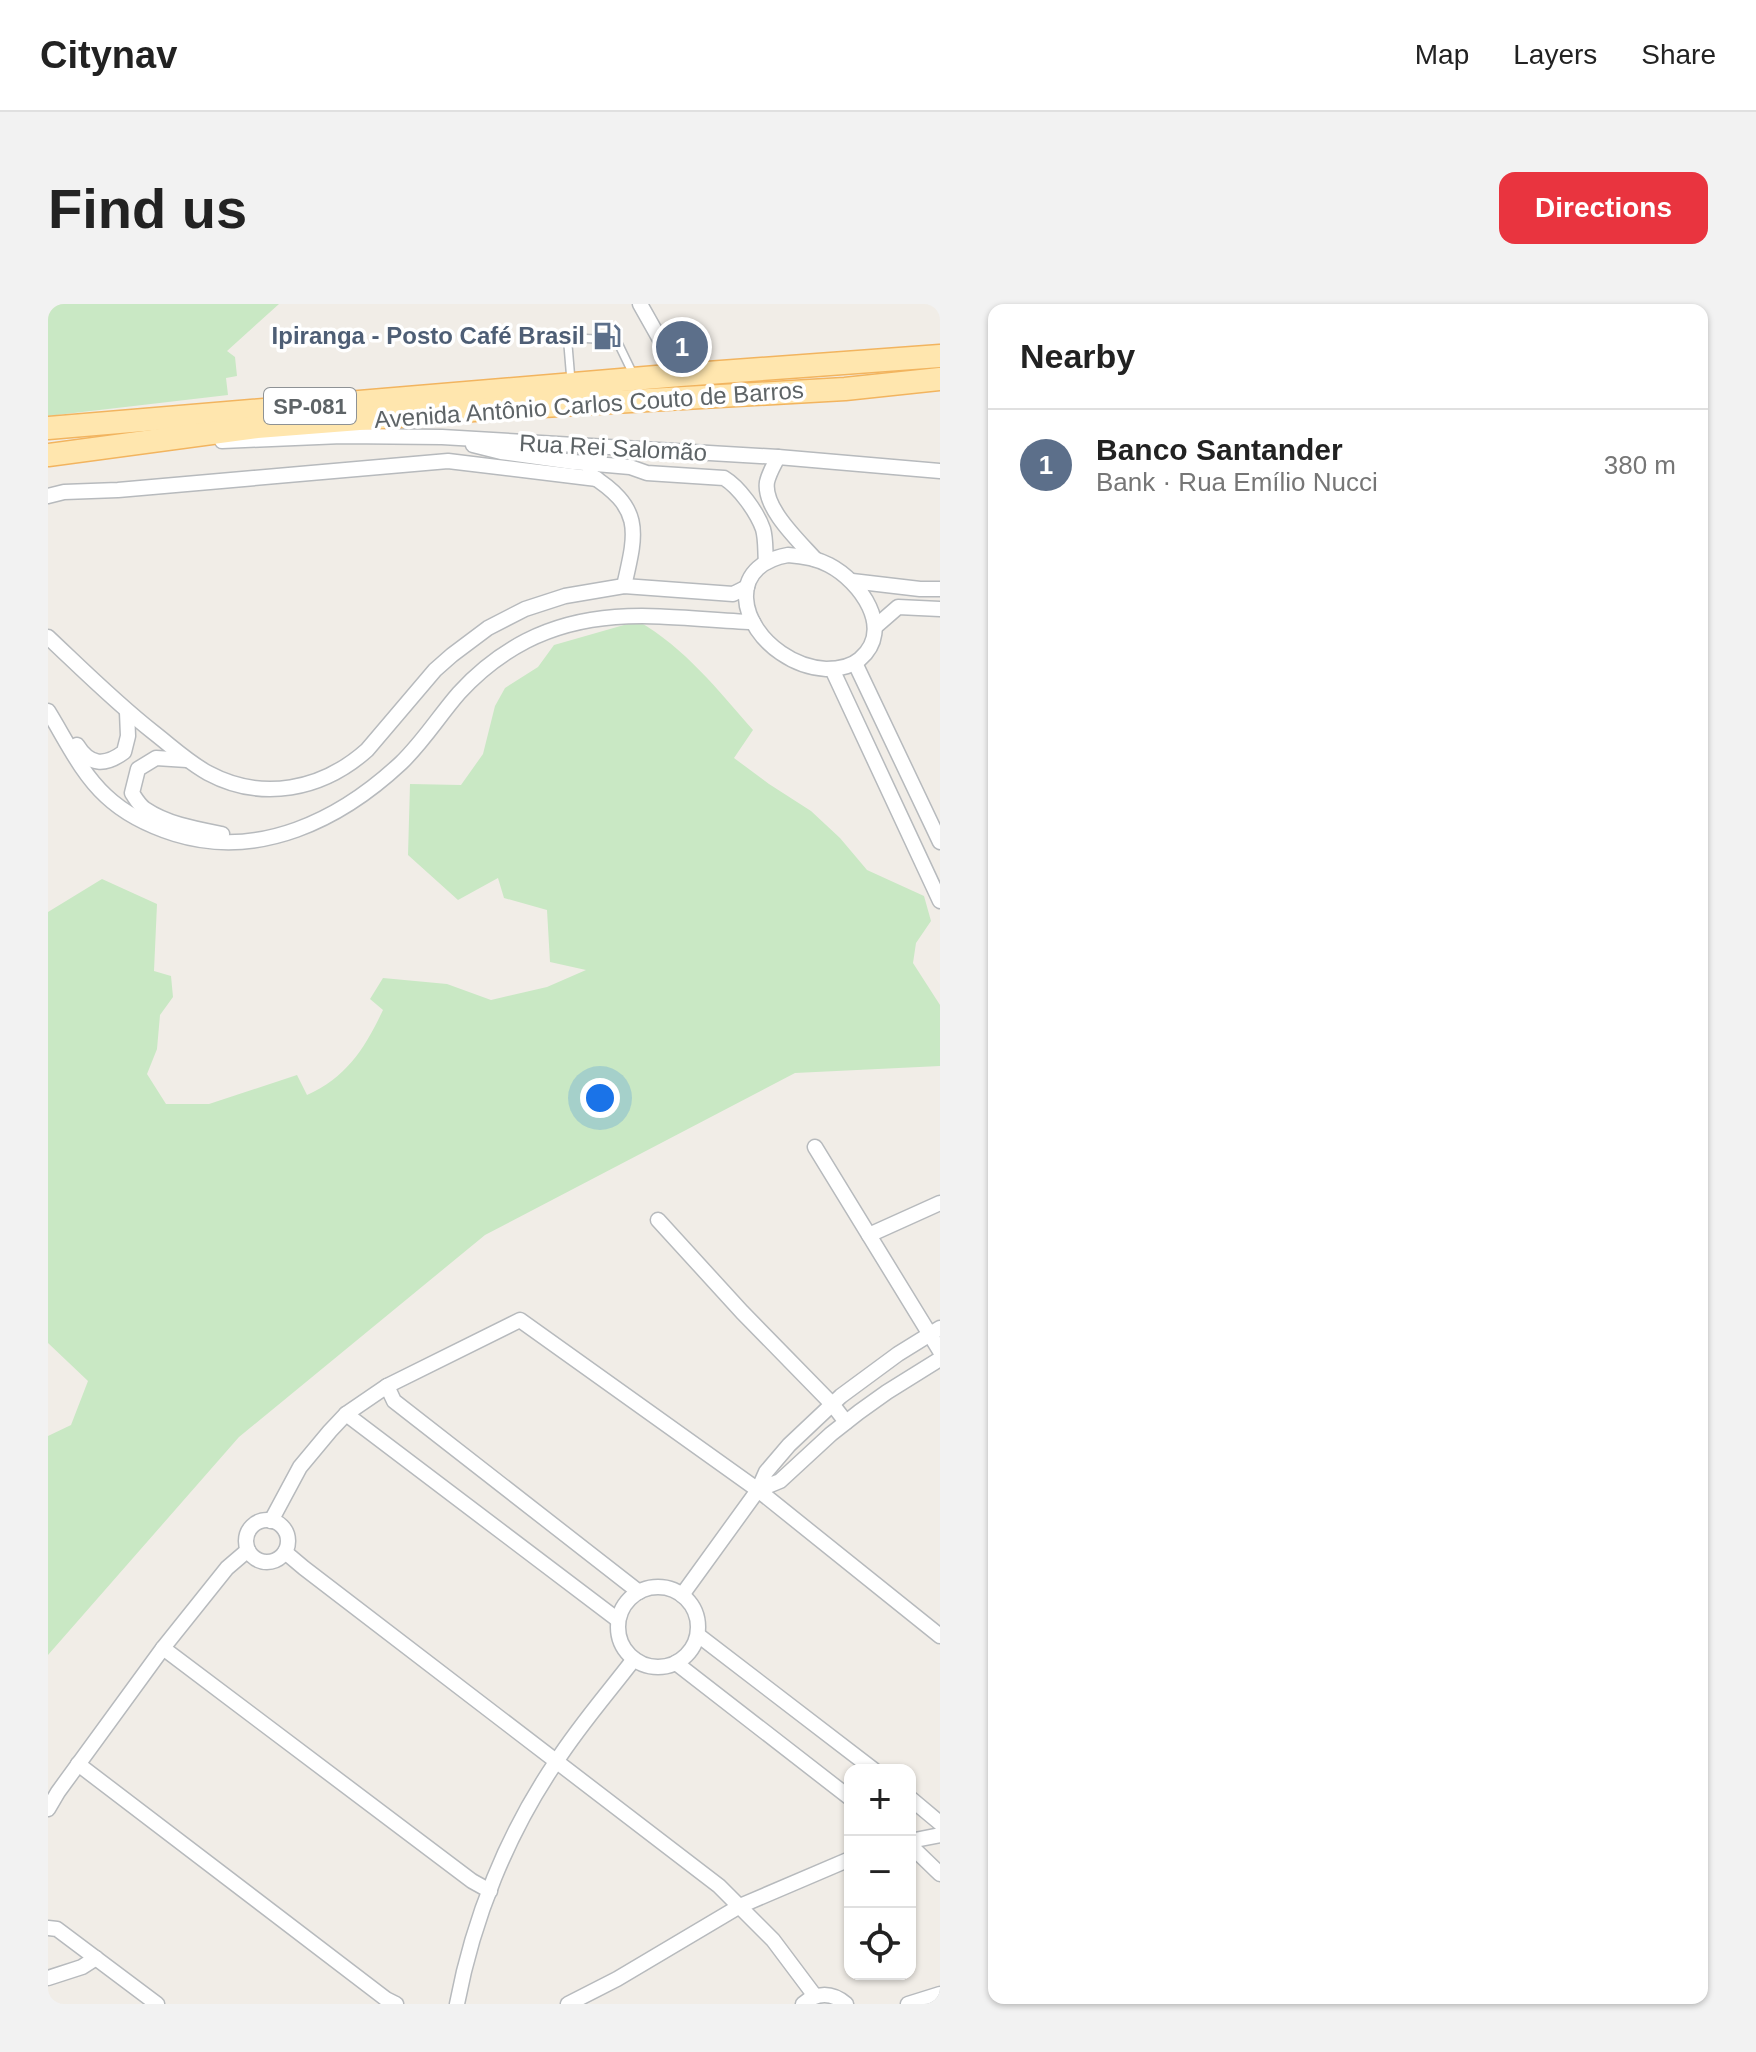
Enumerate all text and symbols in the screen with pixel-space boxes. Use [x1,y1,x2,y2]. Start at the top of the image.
text: Citynav [40,34,177,76]
text: Map [1415,39,1469,70]
text: Layers [1513,39,1597,70]
text: Share [1641,39,1716,70]
button: Directions [1499,172,1708,244]
text: Find us [48,177,247,240]
pin: 1 [656,317,708,377]
fuel station icon: Ipiranga - Posto Café Brasil [592,321,622,351]
place label: Ipiranga - Posto Café Brasil [272,322,585,349]
text: Nearby [1020,337,1135,375]
street label: Avenida Antônio Carlos Couto de Barros [373,376,805,433]
road number: SP-081 [264,388,356,424]
street label: Rua Rei Salomão [518,429,708,466]
text: Banco Santander [1096,433,1343,466]
text: 1 [1039,450,1053,480]
text: 380 m [1604,450,1676,480]
text: Bank · Rua Emílio Nucci [1096,467,1378,497]
your location [580,1078,620,1118]
map controls [844,1764,916,1980]
button: + [844,1764,916,1836]
button: − [844,1836,916,1908]
button: locate [844,1908,916,1980]

